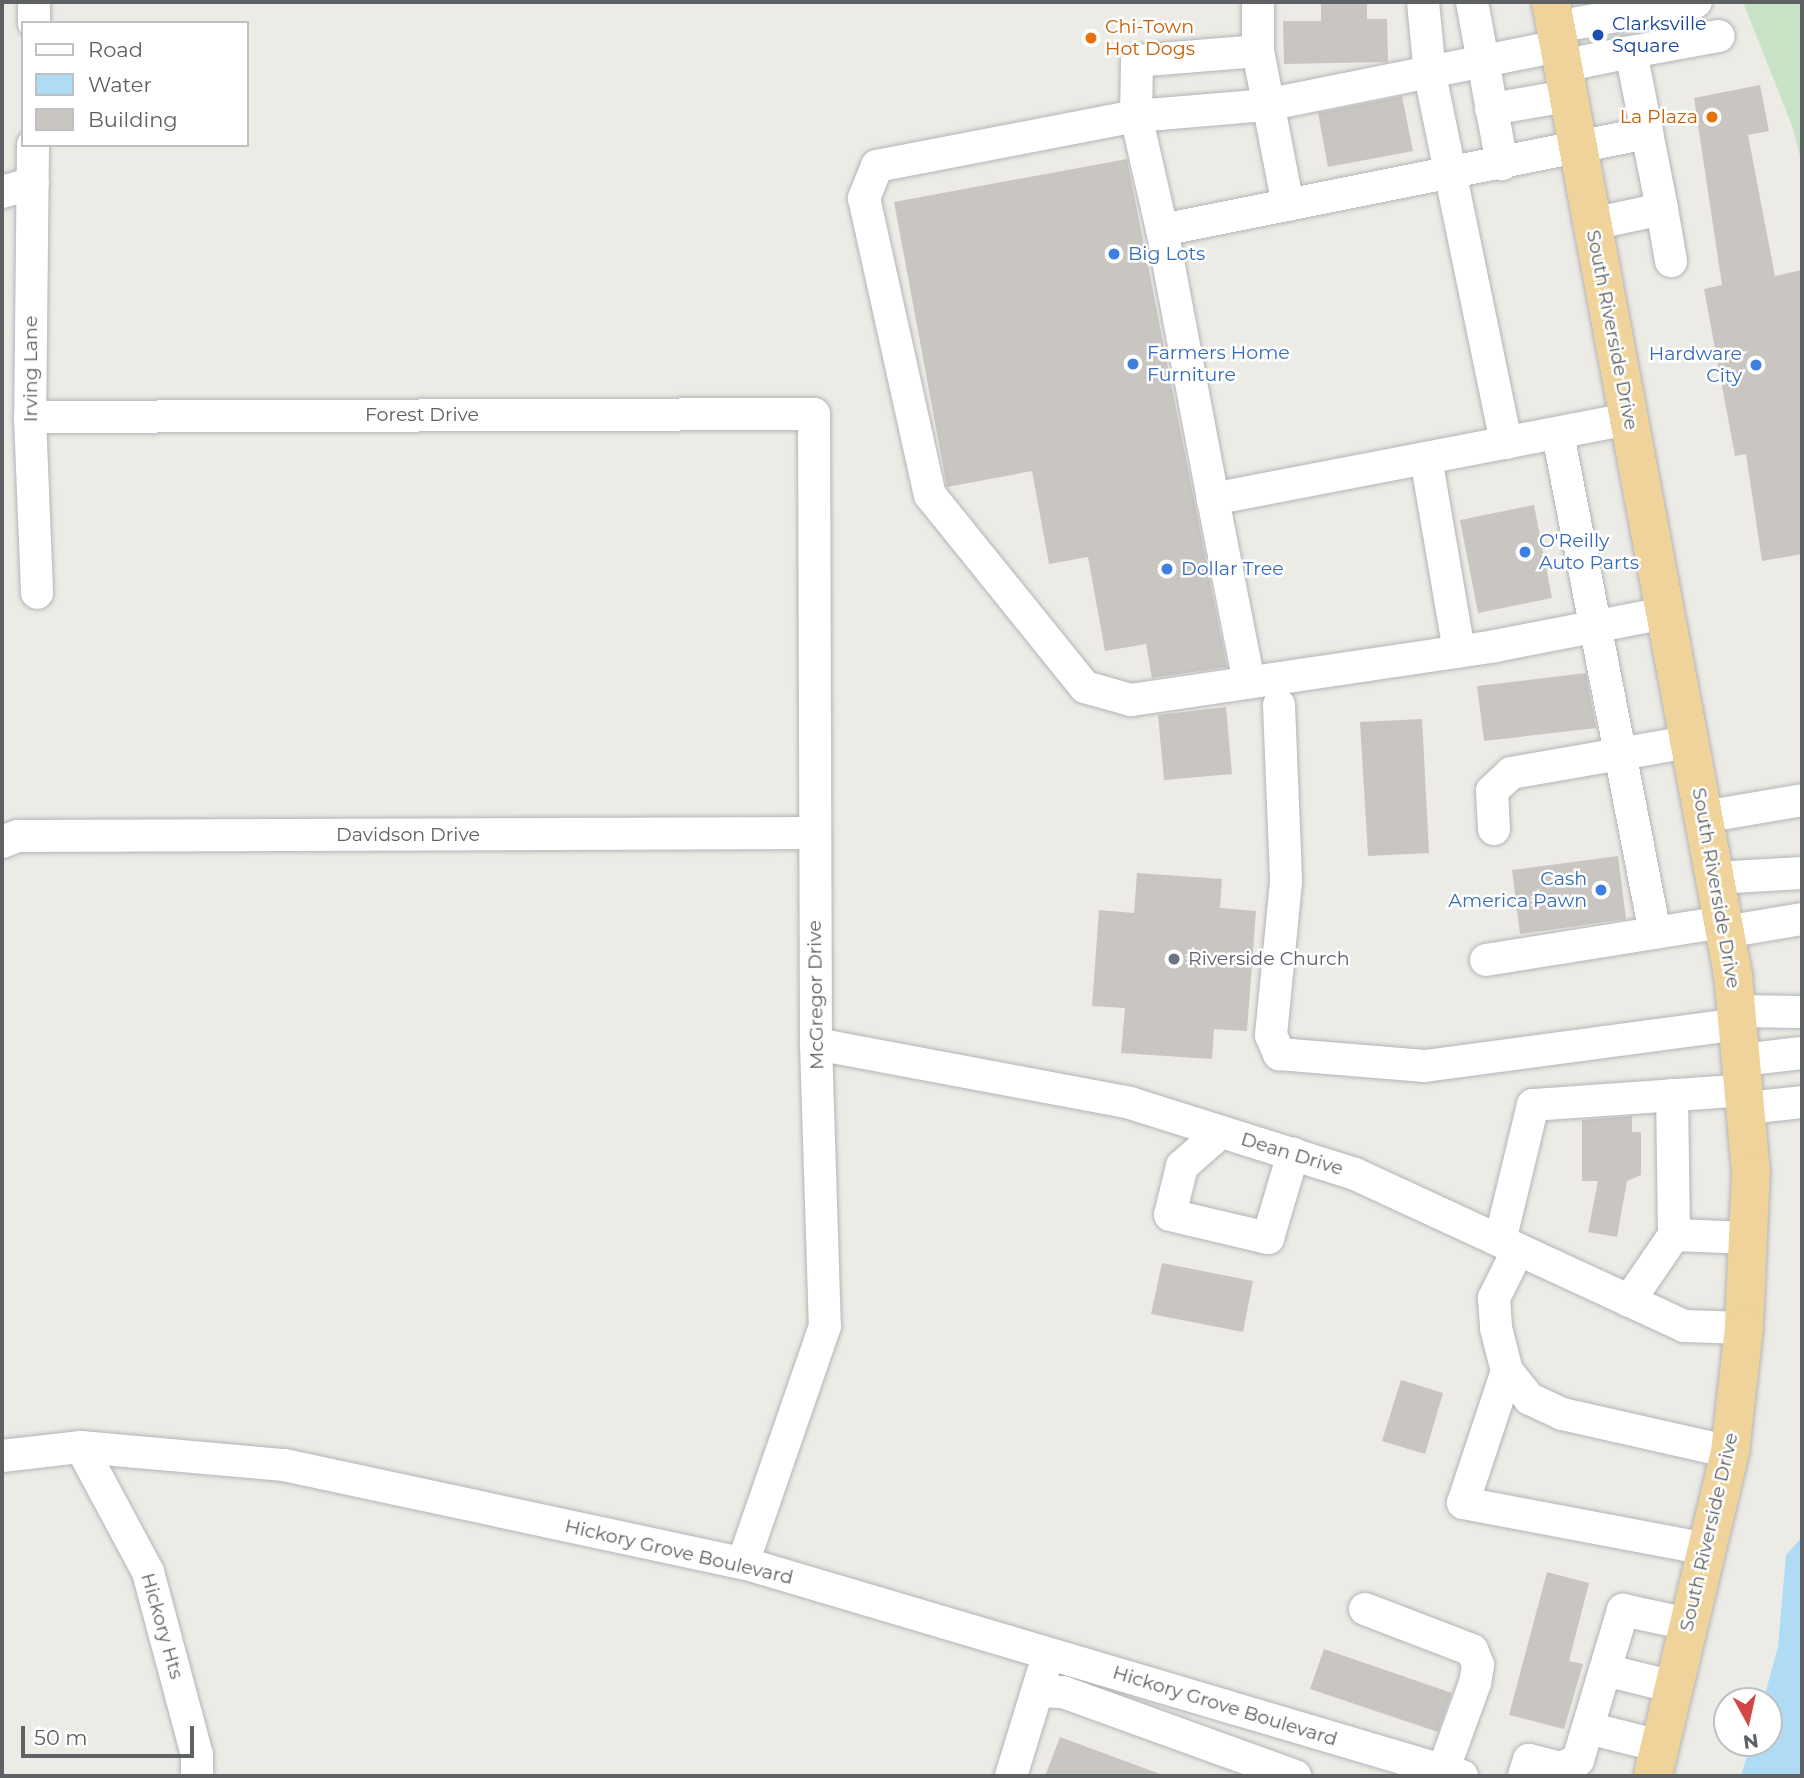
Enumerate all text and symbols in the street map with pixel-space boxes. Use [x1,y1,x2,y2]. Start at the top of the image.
place label: Clarksville Square [1612,13,1707,57]
place label: Chi-Town Hot Dogs [1105,16,1195,60]
legend [21,21,248,147]
marker: Clarksville Square [1590,27,1606,43]
marker: Chi-Town Hot Dogs [1083,30,1099,46]
text: Road [88,37,143,62]
text: Water [88,72,152,97]
place label: La Plaza [1620,106,1698,128]
text: Building [88,107,178,132]
marker: La Plaza [1704,109,1720,125]
street label: South Riverside Drive [1581,228,1643,432]
place label: Big Lots [1128,243,1205,265]
marker: Big Lots [1106,246,1122,262]
street label: Irving Lane [20,316,42,422]
place label: Farmers Home Furniture [1147,342,1290,386]
place label: Hardware City [1649,343,1742,387]
marker: Farmers Home Furniture [1125,356,1141,372]
marker: Hardware City [1748,357,1764,373]
street label: Forest Drive [365,404,479,426]
place label: O'Reilly Auto Parts [1539,530,1639,574]
marker: O'Reilly Auto Parts [1517,544,1533,560]
place label: Dollar Tree [1181,558,1284,580]
marker: Dollar Tree [1159,561,1175,577]
street label: South Riverside Drive [1687,786,1745,990]
street label: Davidson Drive [336,824,480,846]
place label: Cash America Pawn [1448,868,1587,912]
marker: Cash America Pawn [1593,882,1609,898]
street label: McGregor Drive [803,920,829,1070]
place label: Riverside Church [1188,948,1349,970]
marker: Riverside Church [1166,951,1182,967]
street label: Dean Drive [1238,1128,1346,1180]
street label: South Riverside Drive [1675,1430,1743,1634]
street label: Hickory Grove Boulevard [563,1515,795,1589]
street label: Hickory Hts [136,1570,188,1682]
street label: Hickory Grove Boulevard [1110,1661,1340,1751]
north arrow [1713,1687,1783,1757]
scale bar [24,1712,198,1756]
text: 50 m [34,1725,88,1750]
text: N [1742,1729,1760,1754]

